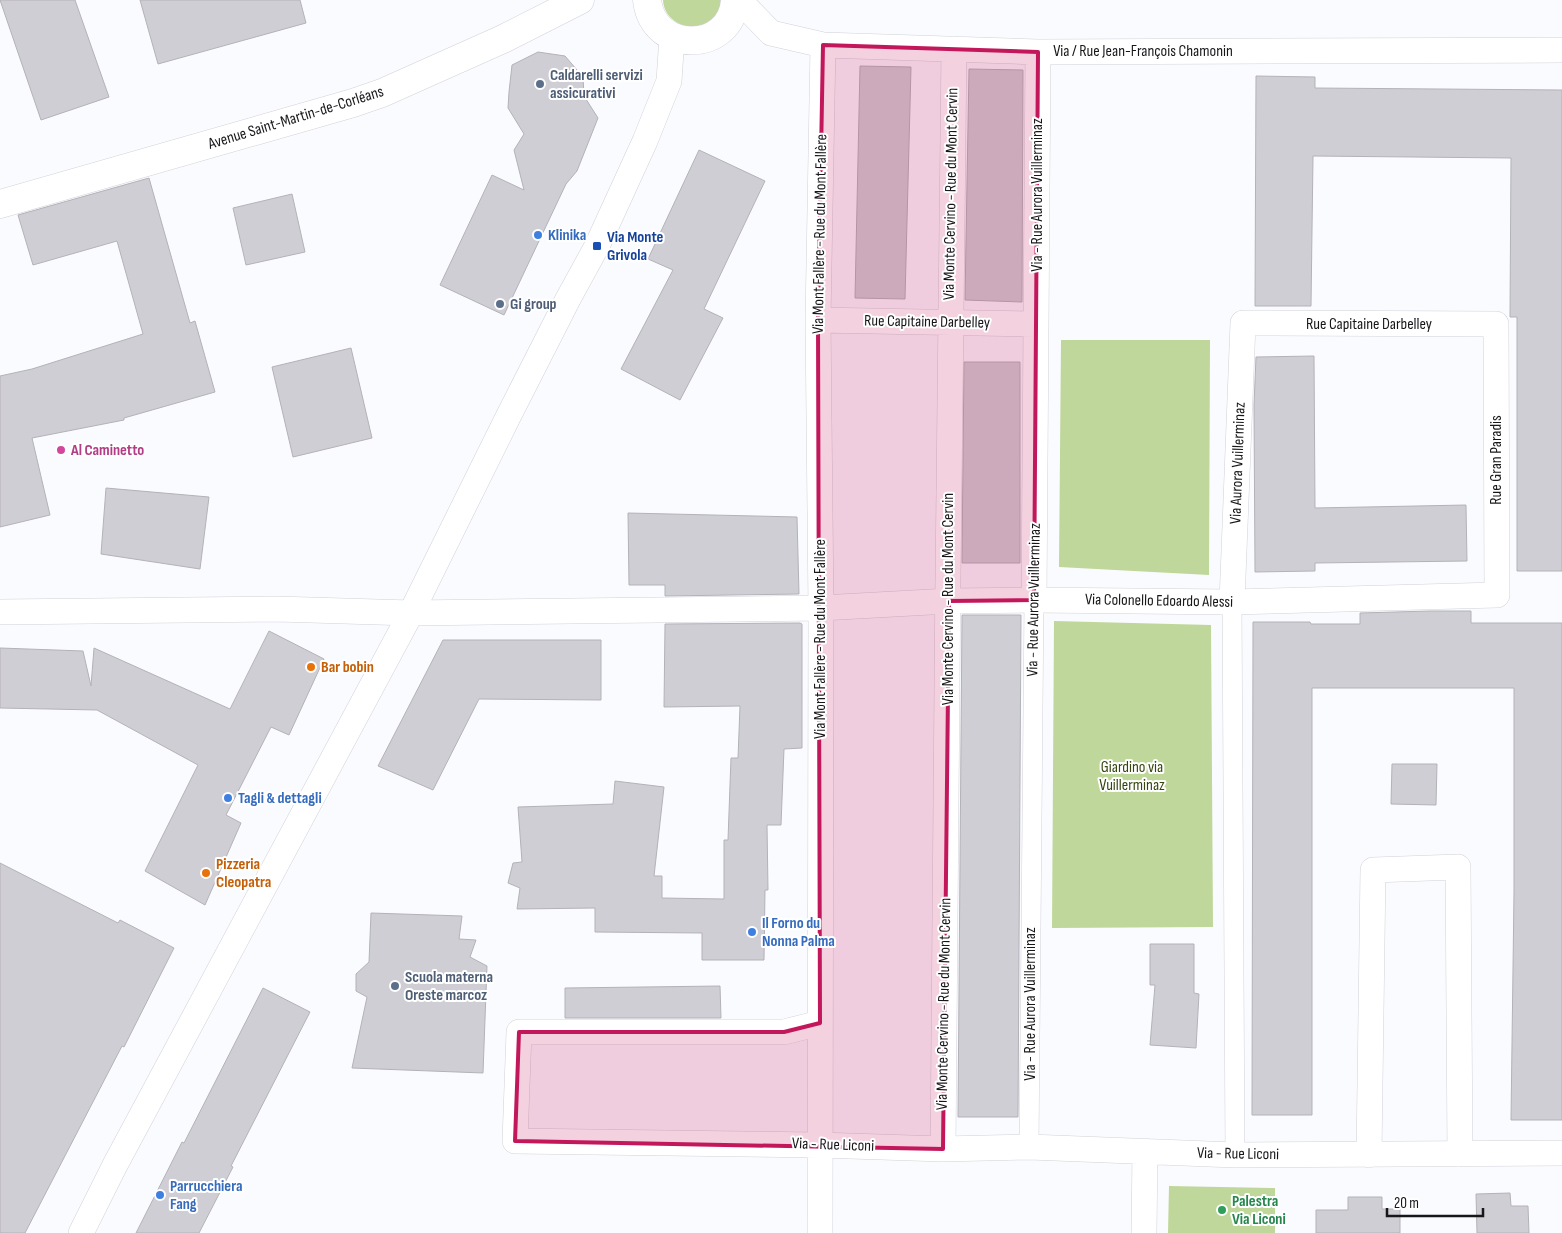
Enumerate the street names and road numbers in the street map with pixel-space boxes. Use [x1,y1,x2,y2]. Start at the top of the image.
street label: Via / Rue Jean-François Chamonin [1053,42,1233,61]
street label: Avenue Saint-Martin-de-Corléans [205,82,386,154]
street label: Via Monte Cervino - Rue du Mont Cervin [940,88,962,300]
street label: Via - Rue Aurora Vuillerminaz [1028,118,1047,272]
street label: Via Mont Fallère - Rue du Mont Fallère [809,134,831,334]
street label: Rue Capitaine Darbelley [864,311,990,333]
street label: Rue Capitaine Darbelley [1306,315,1432,334]
street label: Via Aurora Vuillerminaz [1226,401,1250,524]
street label: Rue Gran Paradis [1487,415,1506,505]
street label: Via Monte Cervino - Rue du Mont Cervin [939,493,958,705]
street label: Via - Rue Aurora Vuillerminaz [1023,523,1045,677]
street label: Via Mont Fallère - Rue du Mont Fallère [811,539,830,739]
street label: Via Colonello Edoardo Alessi [1085,590,1233,612]
street label: Via Monte Cervino - Rue du Mont Cervin [933,898,955,1110]
street label: Via - Rue Aurora Vuillerminaz [1021,927,1040,1081]
street label: Via - Rue Liconi [792,1134,874,1156]
street label: Via - Rue Liconi [1197,1144,1279,1164]

